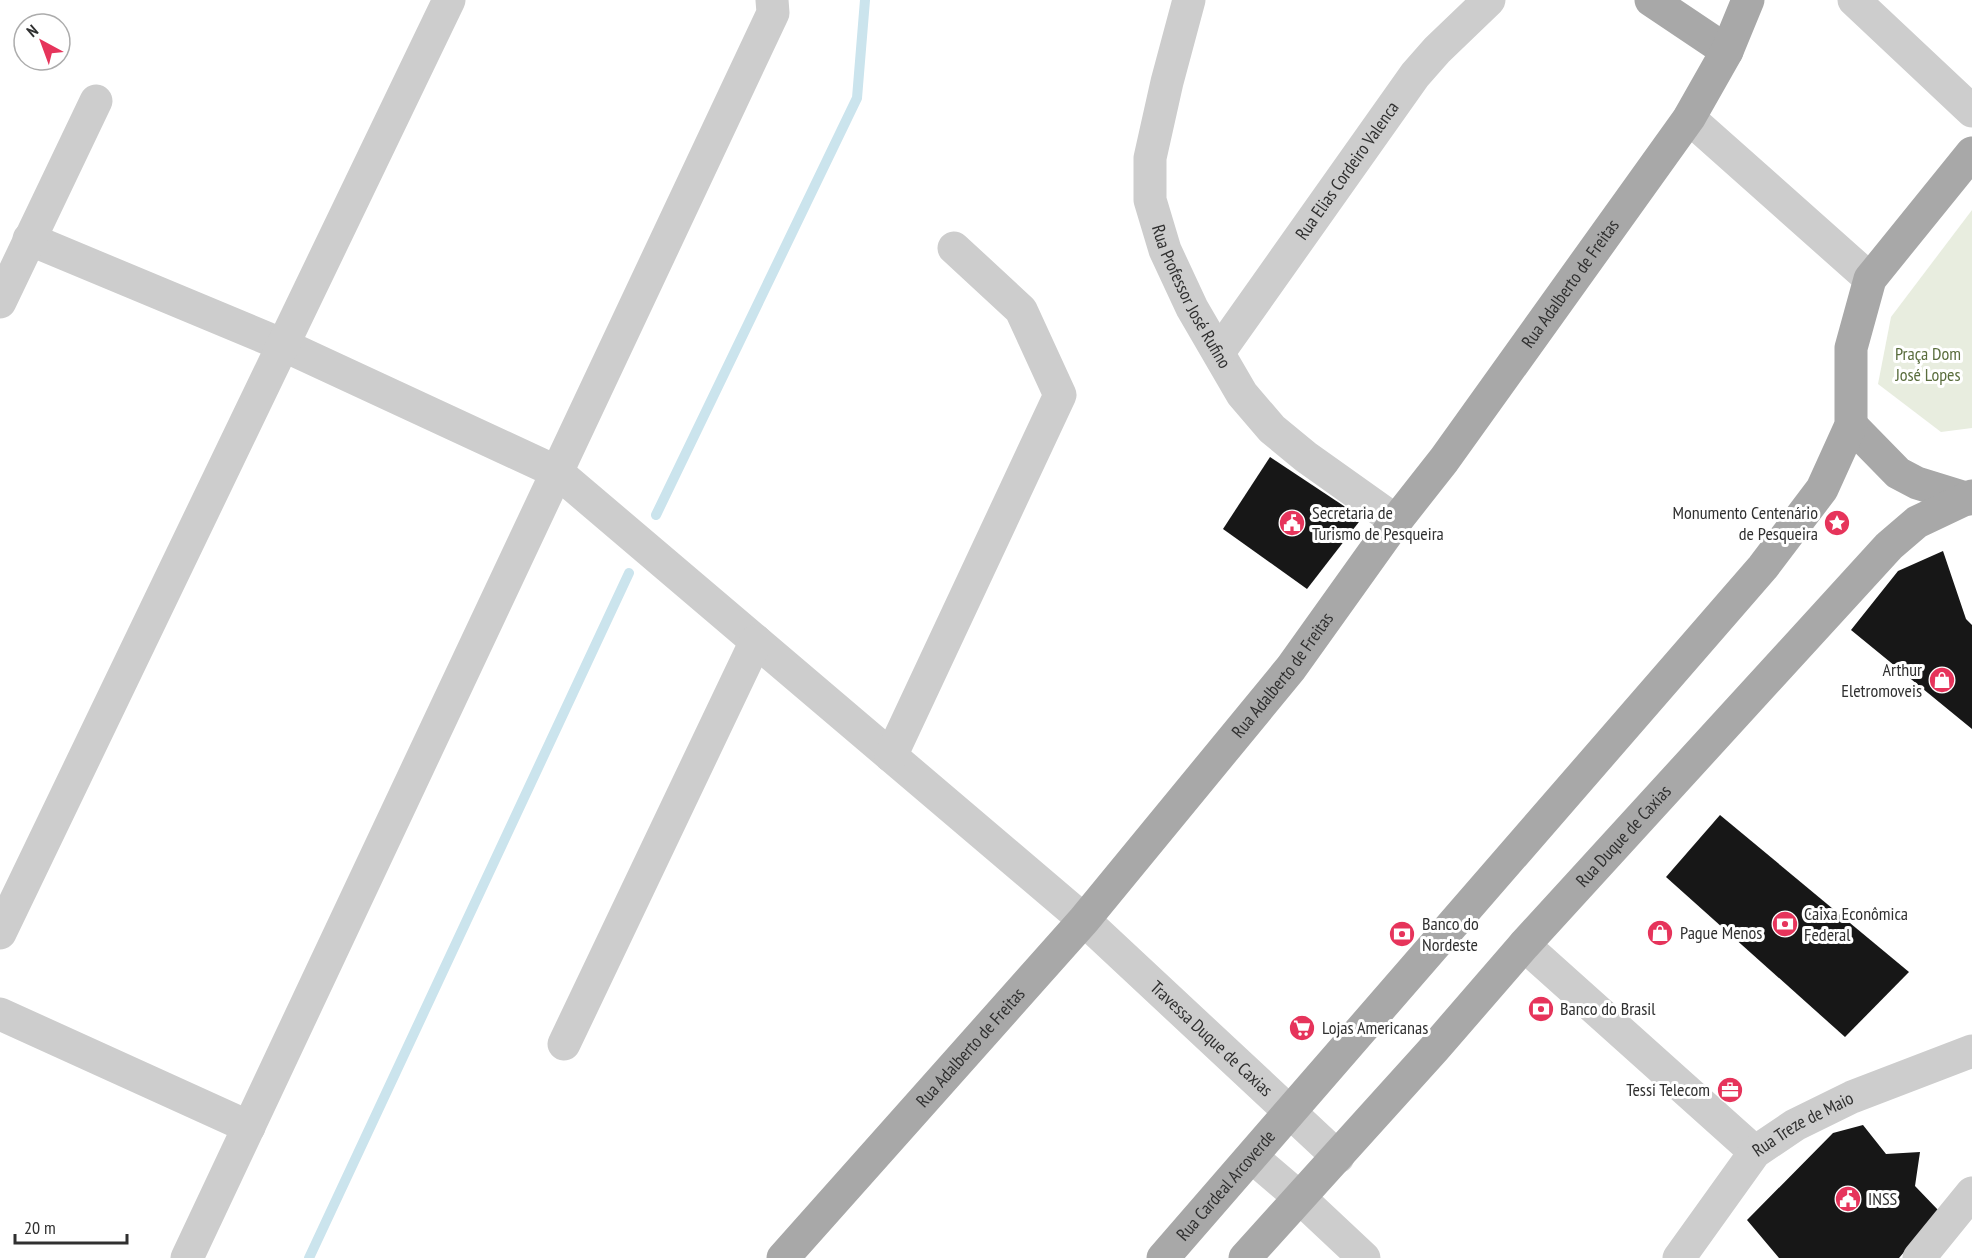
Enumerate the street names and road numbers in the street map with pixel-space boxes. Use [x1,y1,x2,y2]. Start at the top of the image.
street label: Rua Elias Cordeiro Valenca [1290,97,1404,244]
street label: Rua Adalberto de Freitas [1516,214,1624,352]
street label: Rua Professor José Rufino [1147,222,1237,372]
street label: Rua Adalberto de Freitas [1226,608,1338,742]
street label: Rua Duque de Caxias [1571,780,1676,892]
street label: Travessa Duque de Caxias [1146,976,1278,1101]
street label: Rua Adalberto de Freitas [911,982,1030,1112]
street label: Rua Treze de Maio [1748,1086,1857,1162]
street label: Rua Cardeal Arcoverde [1171,1125,1280,1245]

